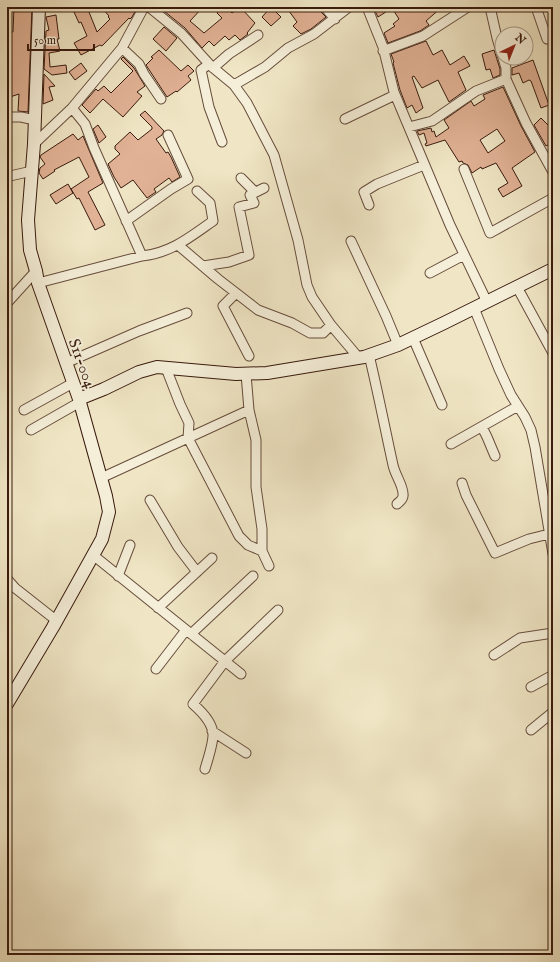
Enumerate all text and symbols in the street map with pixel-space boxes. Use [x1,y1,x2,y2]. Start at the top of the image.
scale bar [28,26,94,52]
north arrow [494,26,534,66]
text: N [511,30,529,48]
text: 50 m [34,33,56,48]
street label: S11-004 [63,336,99,391]

